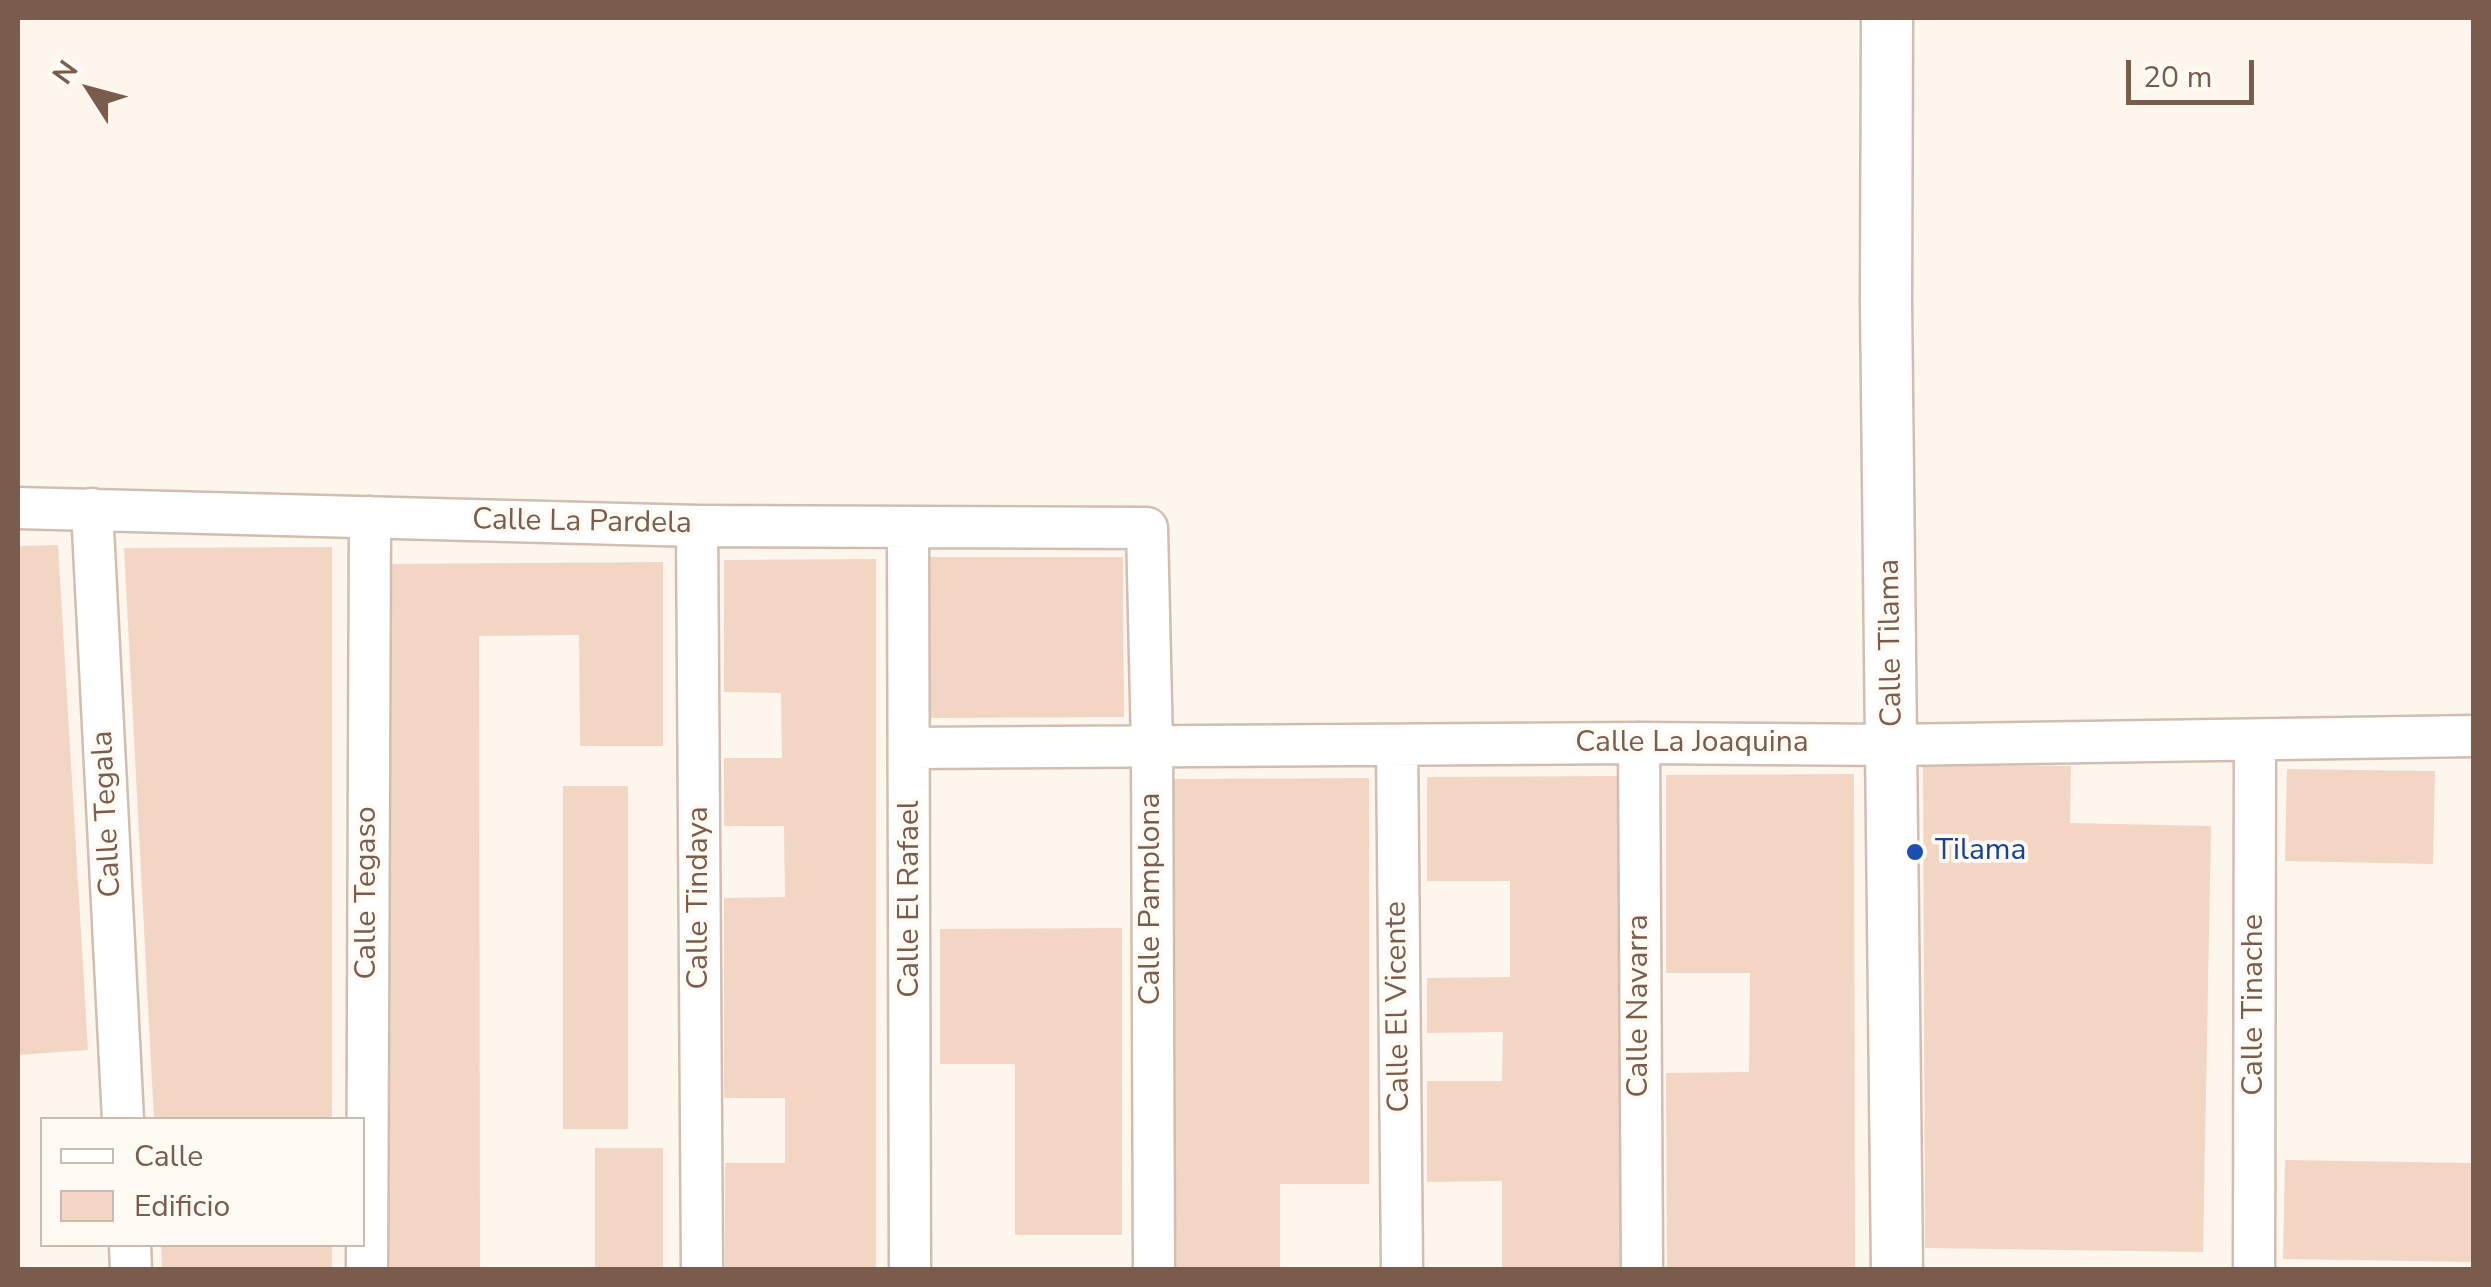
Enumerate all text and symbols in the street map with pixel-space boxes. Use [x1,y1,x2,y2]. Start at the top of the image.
north arrow [40,40,140,140]
scale bar [2131,40,2258,102]
text: N [44,53,87,92]
text: 20 m [2143,57,2212,98]
street label: Calle La Pardela [472,503,692,543]
street label: Calle Tilama [1873,559,1911,727]
street label: Calle La Joaquina [1575,726,1809,762]
street label: Calle Tegala [86,730,130,898]
street label: Calle Pamplona [1134,793,1170,1005]
street label: Calle El Rafael [893,800,929,998]
street label: Calle Tegaso [350,806,386,980]
street label: Calle Tindaya [682,806,718,990]
place label: Tilama [1935,834,2026,870]
marker: Tilama [1904,841,1926,863]
street label: Calle El Vicente [1379,901,1419,1113]
street label: Calle Navarra [1622,914,1658,1098]
street label: Calle Tinache [2237,914,2273,1096]
legend [40,1117,365,1247]
text: Calle [134,1136,203,1177]
text: Edificio [134,1186,230,1227]

